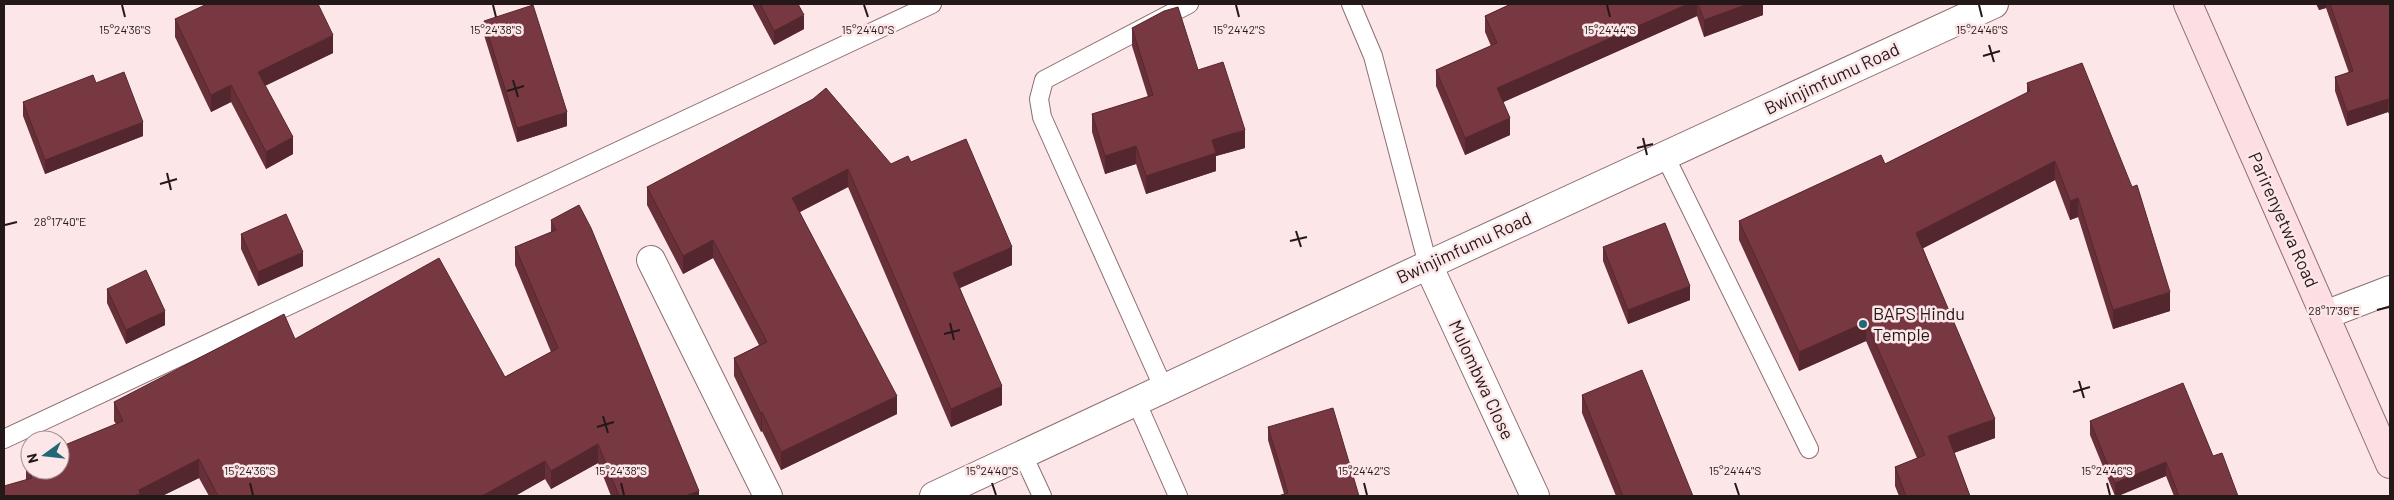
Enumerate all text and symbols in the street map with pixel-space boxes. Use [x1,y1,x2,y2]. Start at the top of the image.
text: 15°24'36"S [99,22,151,36]
text: 15°24'38"S [470,22,522,36]
text: 15°24'40"S [842,22,894,36]
text: 15°24'42"S [1213,22,1265,36]
text: 15°24'44"S [1584,22,1636,36]
text: 15°24'46"S [1956,22,2008,36]
street label: Bwinjimfumu Road [1761,37,1903,119]
street label: Parirenyetwa Road [2244,148,2324,291]
street label: Bwinjimfumu Road [1393,206,1535,288]
text: 28°17'40"E [34,214,86,228]
place label: BAPS Hindu Temple [1873,302,1965,345]
text: 28°17'36"E [2308,303,2360,317]
street label: Mulombwa Close [1445,316,1519,443]
marker: BAPS Hindu Temple [1857,318,1869,330]
north arrow [20,430,70,480]
text: N [23,452,41,465]
text: 15°24'36"S [224,463,276,477]
text: 15°24'38"S [595,463,647,477]
text: 15°24'40"S [966,463,1018,477]
text: 15°24'42"S [1338,463,1390,477]
text: 15°24'44"S [1709,463,1761,477]
text: 15°24'46"S [2081,463,2133,477]

